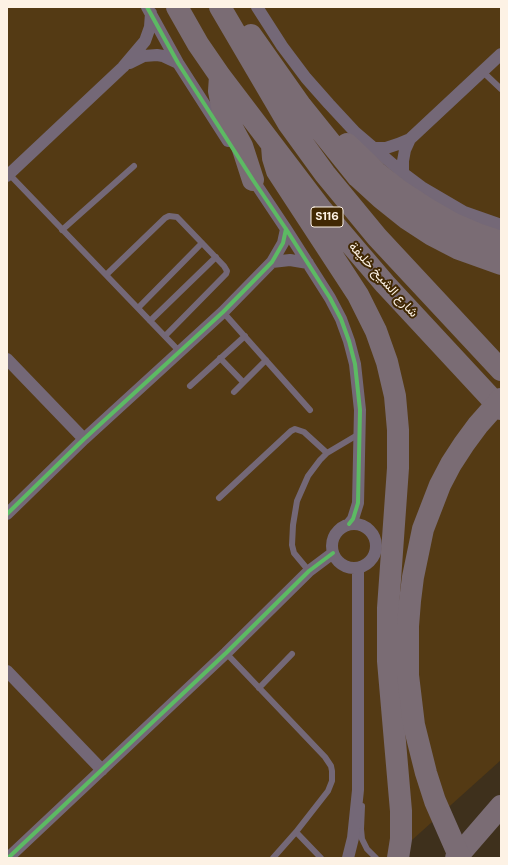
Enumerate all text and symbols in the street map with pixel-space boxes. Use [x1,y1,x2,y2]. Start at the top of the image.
road number: S116 [311,207,343,227]
street label: شارع الشيخ خليفة [345,239,421,321]

